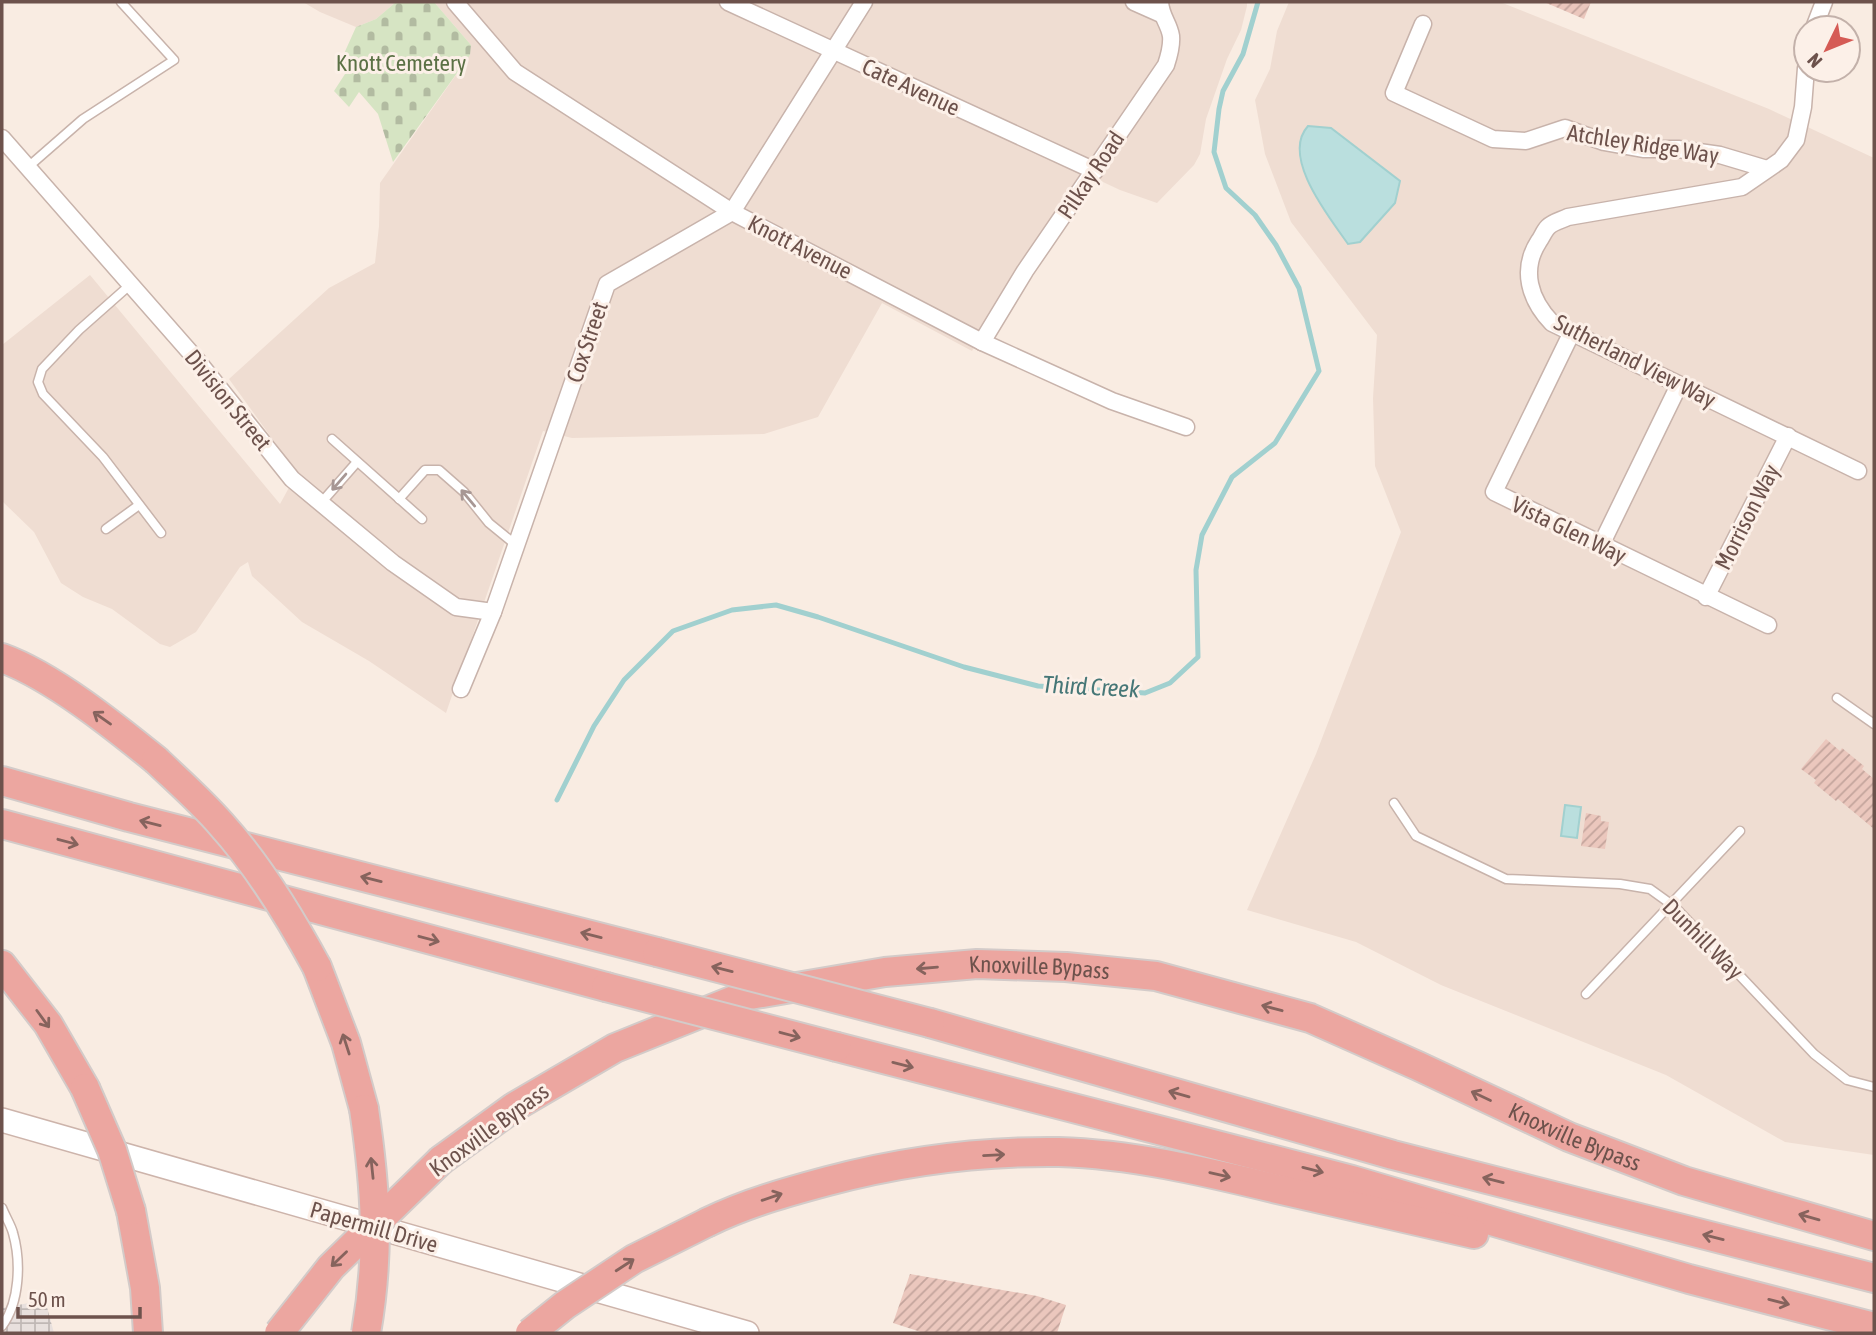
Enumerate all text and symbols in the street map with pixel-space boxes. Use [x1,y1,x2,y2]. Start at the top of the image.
north arrow [1792,14,1862,84]
text: N [1803,49,1826,72]
park label: Knott Cemetery [336,50,466,76]
street label: Cate Avenue [858,53,964,121]
street label: Atchley Ridge Way [1565,119,1721,169]
street label: Pilkay Road [1052,126,1130,224]
street label: Knott Avenue [744,210,856,284]
street label: Cox Street [561,298,613,386]
street label: Sutherland View Way [1550,309,1720,413]
street label: Division Street [180,344,276,456]
street label: Morrison Way [1709,460,1785,574]
one-way arrow [331,473,347,491]
one-way arrow [460,489,476,507]
street label: Vista Glen Way [1508,491,1630,569]
water label: Third Creek [1042,670,1141,703]
one-way arrow [93,711,112,725]
one-way arrow [140,816,162,829]
one-way arrow [56,836,78,849]
one-way arrow [360,872,383,885]
street label: Dunhill Way [1657,893,1749,985]
one-way arrow [580,928,603,941]
one-way arrow [418,934,440,947]
street label: Knoxville Bypass [968,951,1111,984]
one-way arrow [711,962,734,975]
one-way arrow [916,962,939,975]
one-way arrow [1261,1001,1284,1014]
one-way arrow [36,1009,51,1028]
one-way arrow [778,1029,801,1042]
one-way arrow [339,1033,351,1055]
one-way arrow [892,1059,914,1072]
street label: Knoxville Bypass [424,1078,554,1182]
one-way arrow [1168,1086,1190,1099]
one-way arrow [1471,1088,1492,1102]
street label: Knoxville Bypass [1504,1097,1644,1176]
one-way arrow [982,1149,1005,1162]
one-way arrow [366,1157,379,1180]
one-way arrow [1302,1165,1324,1178]
one-way arrow [1208,1169,1231,1182]
one-way arrow [1482,1173,1505,1186]
one-way arrow [760,1190,782,1202]
street label: Papermill Drive [307,1196,441,1258]
one-way arrow [1798,1210,1820,1223]
one-way arrow [1702,1229,1724,1242]
one-way arrow [331,1250,348,1267]
one-way arrow [615,1258,634,1273]
scale bar [18,1276,140,1320]
text: 50 m [28,1287,66,1311]
one-way arrow [1767,1296,1790,1309]

